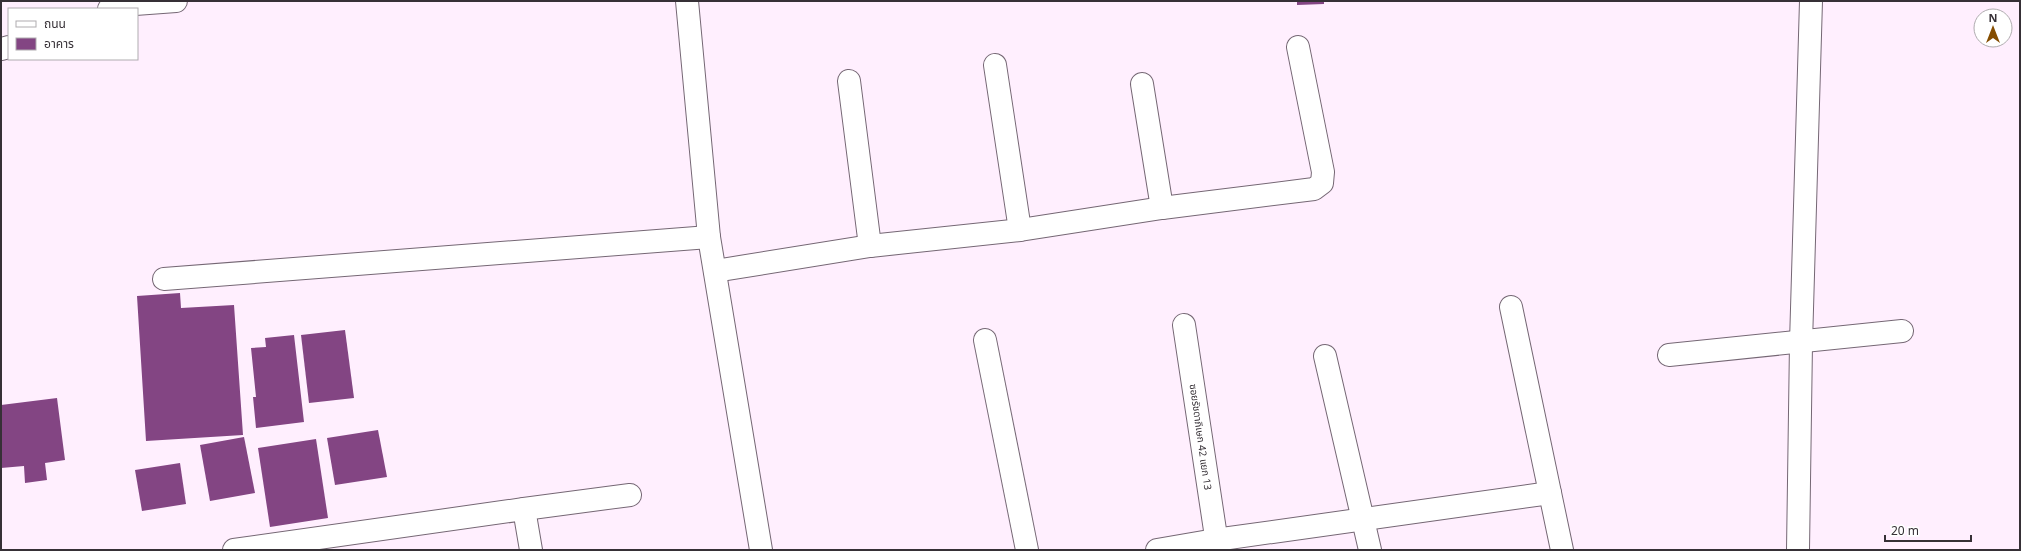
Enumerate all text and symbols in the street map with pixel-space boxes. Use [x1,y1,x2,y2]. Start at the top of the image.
legend [8,8,138,60]
north arrow [1973,8,2013,48]
text: N [1989,10,1997,27]
text: ถนน [44,15,66,33]
text: อาคาร [44,35,74,53]
street label: ซอยรัชดาภิเษก 42 แยก 13 [1185,383,1215,491]
scale bar [1885,517,1971,543]
text: 20 m [1891,522,1919,540]

